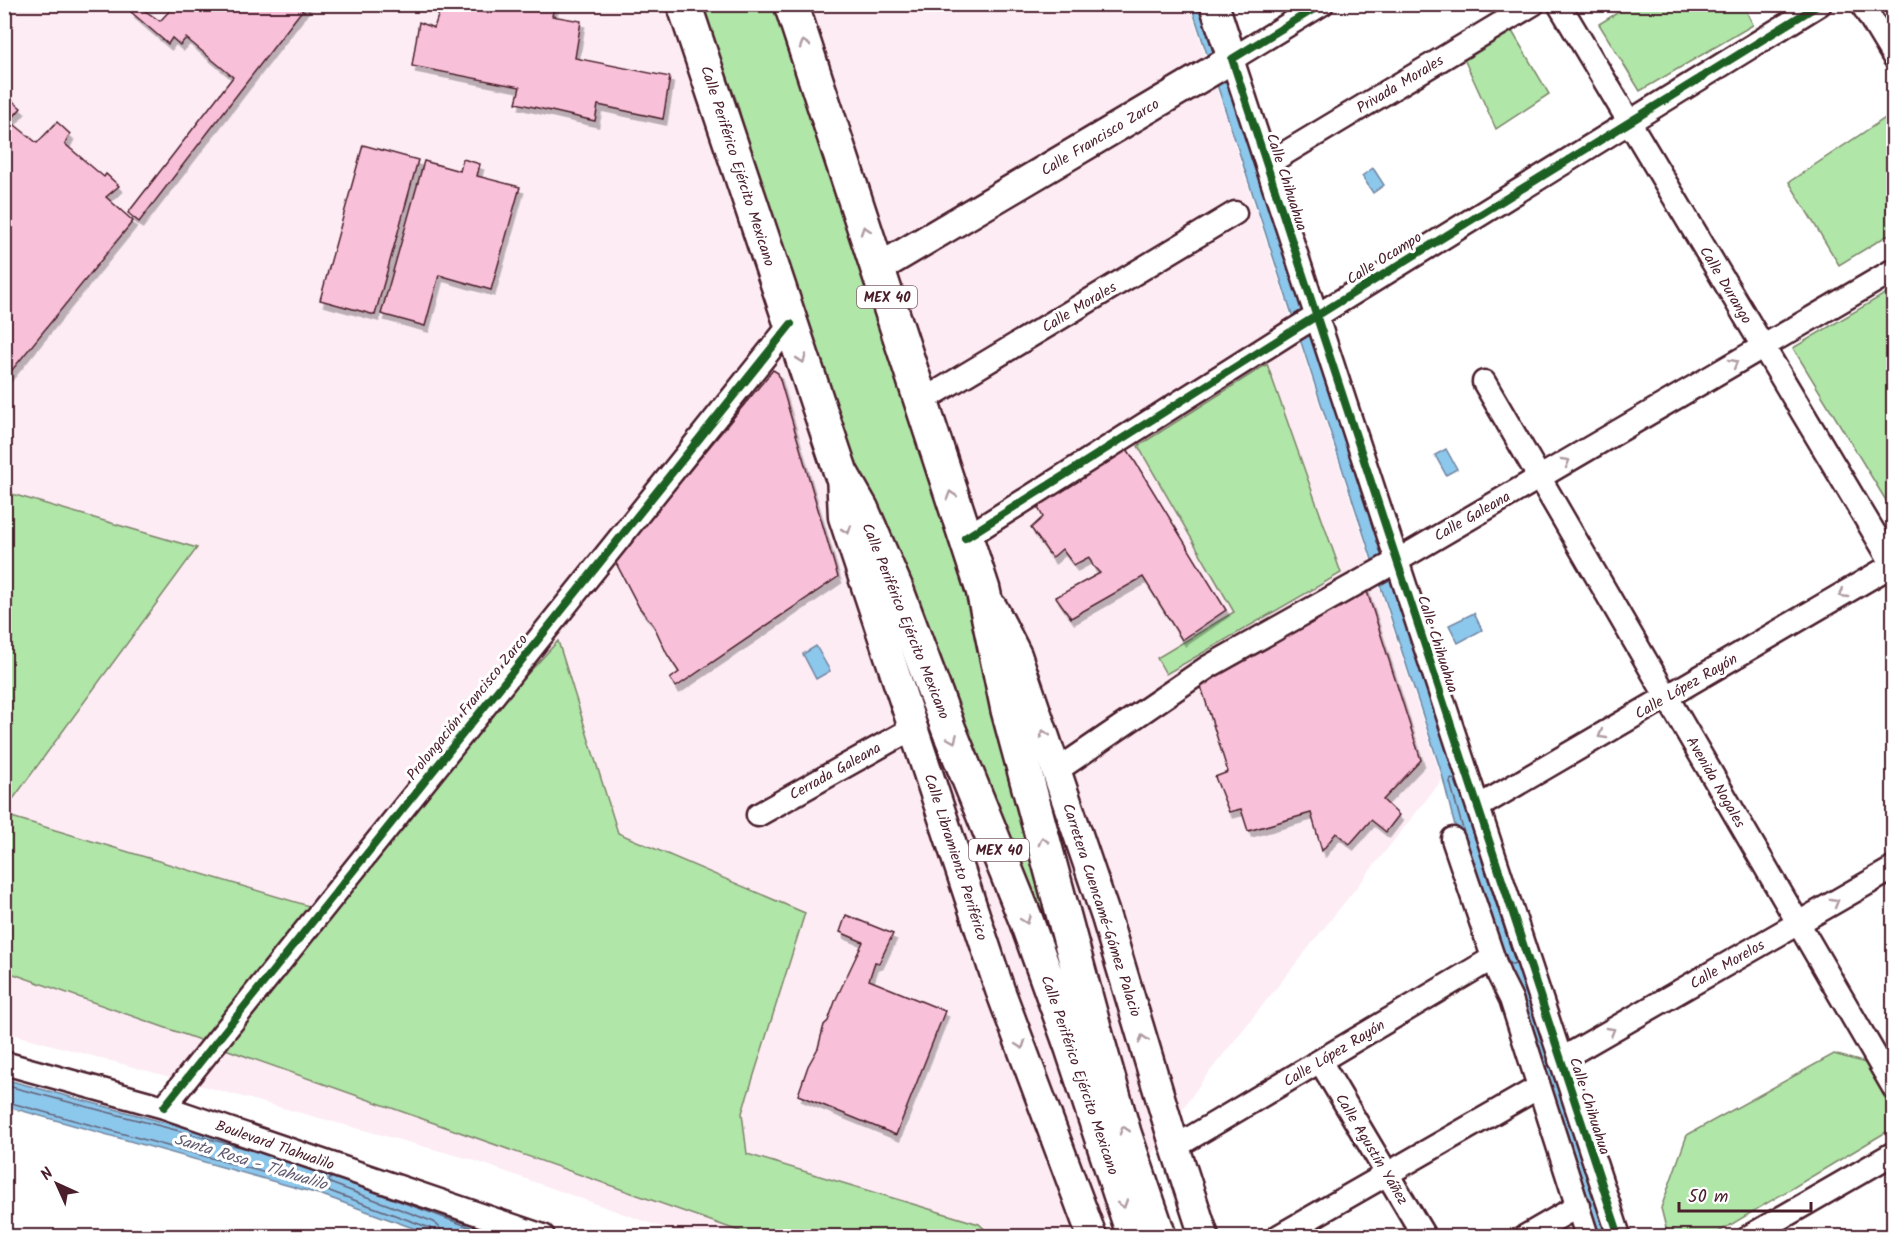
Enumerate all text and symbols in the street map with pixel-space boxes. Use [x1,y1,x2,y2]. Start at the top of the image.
one-way arrow [799,39,811,50]
street label: Privada Morales [1352,49,1449,120]
street label: Calle Periférico Ejército Mexicano [693,63,781,270]
street label: Calle Francisco Zarco [1037,93,1165,183]
street label: Calle Chihuahua [1259,130,1313,234]
one-way arrow [859,225,872,236]
street label: Calle Ocampo [1342,226,1427,292]
street label: Calle Durango [1692,242,1758,329]
street label: Calle Morales [1038,276,1122,340]
road number: MEX 40 [857,286,917,308]
one-way arrow [795,353,808,364]
one-way arrow [1728,359,1738,371]
one-way arrow [1559,458,1570,469]
street label: Calle Galeana [1430,485,1515,548]
one-way arrow [946,490,958,501]
street label: Calle Periférico Ejército Mexicano [855,520,956,723]
one-way arrow [840,525,853,535]
one-way arrow [1839,586,1849,598]
street label: Calle Chihuahua [1410,592,1464,696]
street label: Prolongación Francisco Zarco [401,629,535,786]
street label: Calle López Rayón [1631,648,1742,726]
one-way arrow [1598,728,1609,739]
one-way arrow [1039,729,1051,740]
street label: Avenida Nogales [1679,732,1751,833]
one-way arrow [946,733,958,744]
street label: Cerrada Galeana [785,737,886,807]
street label: Calle Libramiento Periférico [917,771,993,944]
street label: Carretera Cuencamé-Gómez Palacio [1055,800,1147,1020]
one-way arrow [1038,836,1050,847]
road number: MEX 40 [969,839,1029,861]
one-way arrow [1829,898,1839,909]
one-way arrow [1019,914,1031,925]
street label: Calle Morelos [1685,933,1770,996]
street label: Calle Periférico Ejército Mexicano [1034,972,1125,1179]
street label: Calle López Rayón [1279,1014,1390,1094]
one-way arrow [1605,1026,1615,1038]
one-way arrow [1138,1034,1150,1045]
one-way arrow [1013,1039,1026,1050]
street label: Calle Chihuahua [1562,1054,1616,1158]
street label: Calle Agustín Yáñez [1328,1089,1414,1210]
street label: Boulevard Tlahualilo [212,1114,338,1178]
one-way arrow [1119,1125,1131,1136]
water label: Santa Rosa - Tlahualilo [171,1127,332,1198]
north arrow [27,1154,87,1214]
text: N [35,1162,60,1187]
scale bar [1679,1175,1811,1213]
text: 50 m [1688,1183,1728,1212]
one-way arrow [1116,1198,1128,1209]

